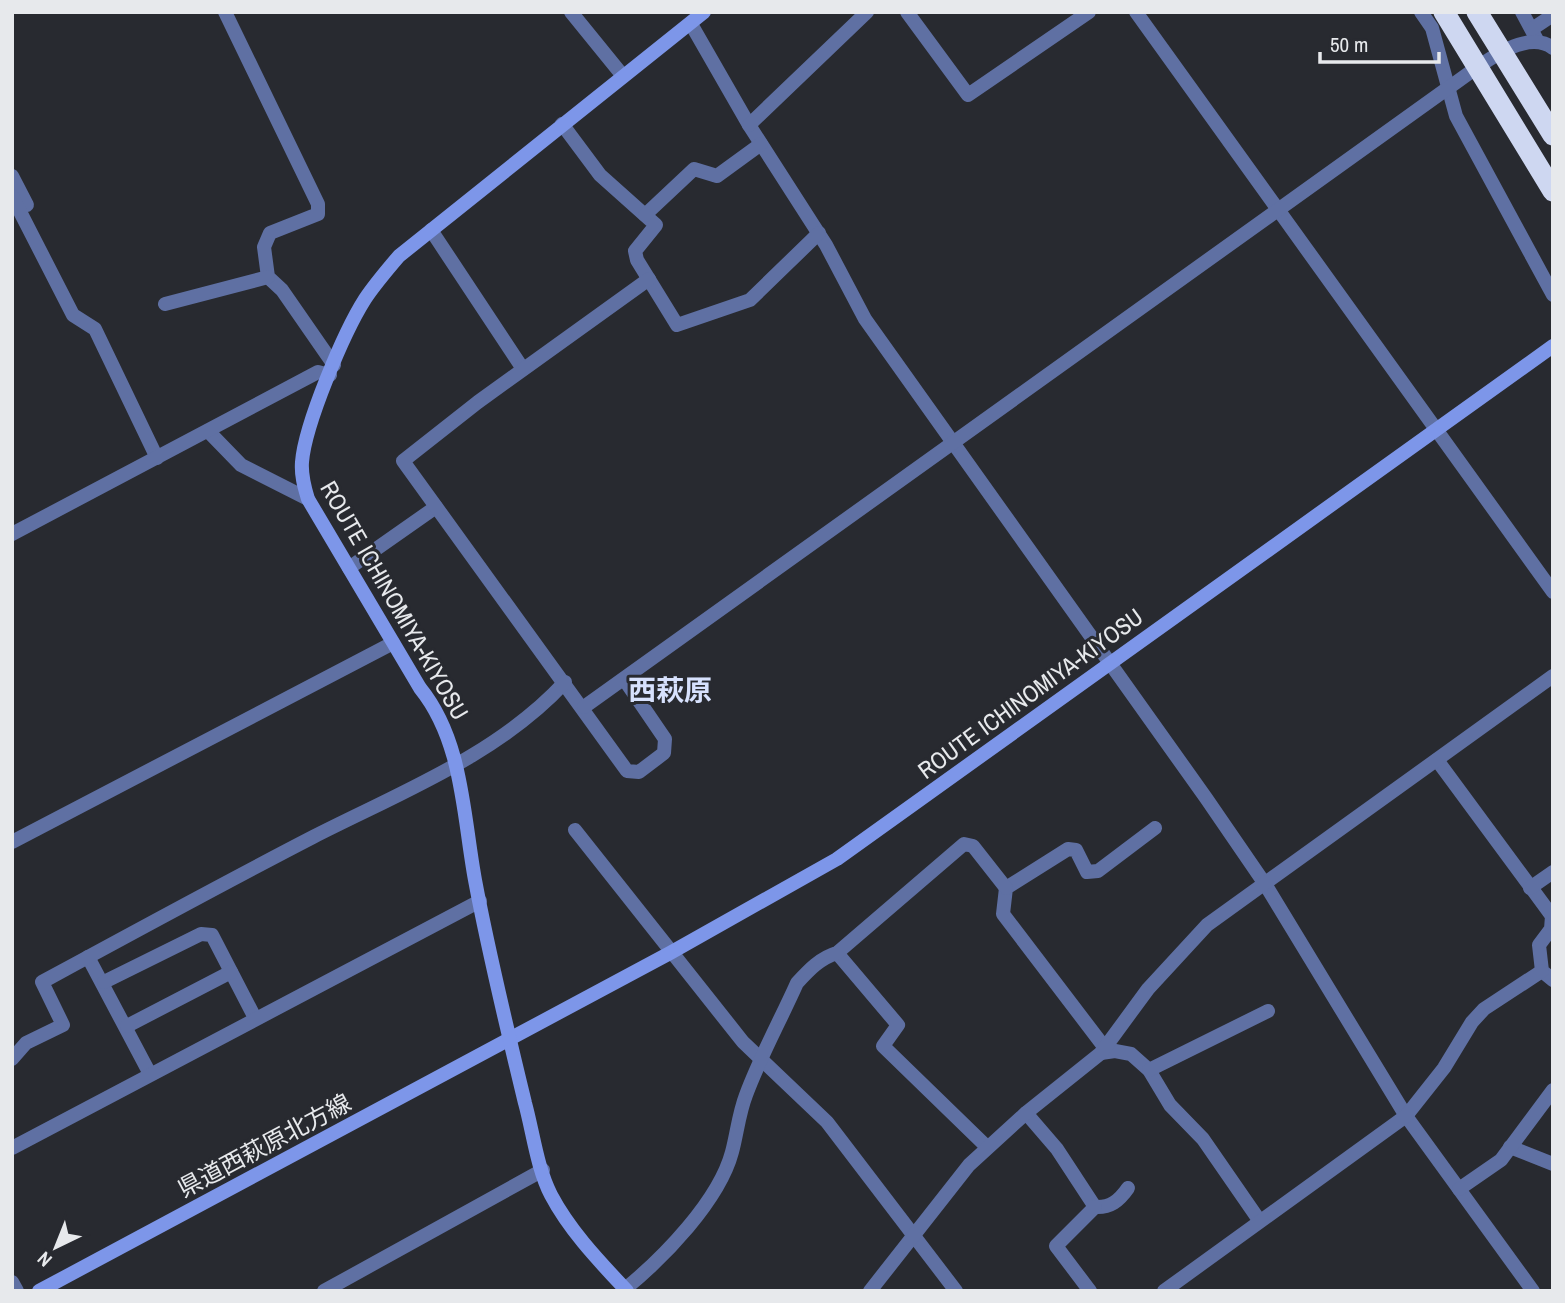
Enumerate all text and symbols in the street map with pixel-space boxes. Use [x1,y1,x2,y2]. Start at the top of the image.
scale bar [1320,21,1439,65]
text: 50 m [1330,30,1368,59]
street label: ROUTE ICHINOMIYA-KIYOSU [313,475,477,725]
street label: ROUTE ICHINOMIYA-KIYOSU [911,600,1149,786]
district label: 西萩原 [628,671,712,709]
street label: 県道西萩原北方線 [172,1086,356,1204]
north arrow [21,1212,91,1282]
text: N [31,1246,57,1273]

